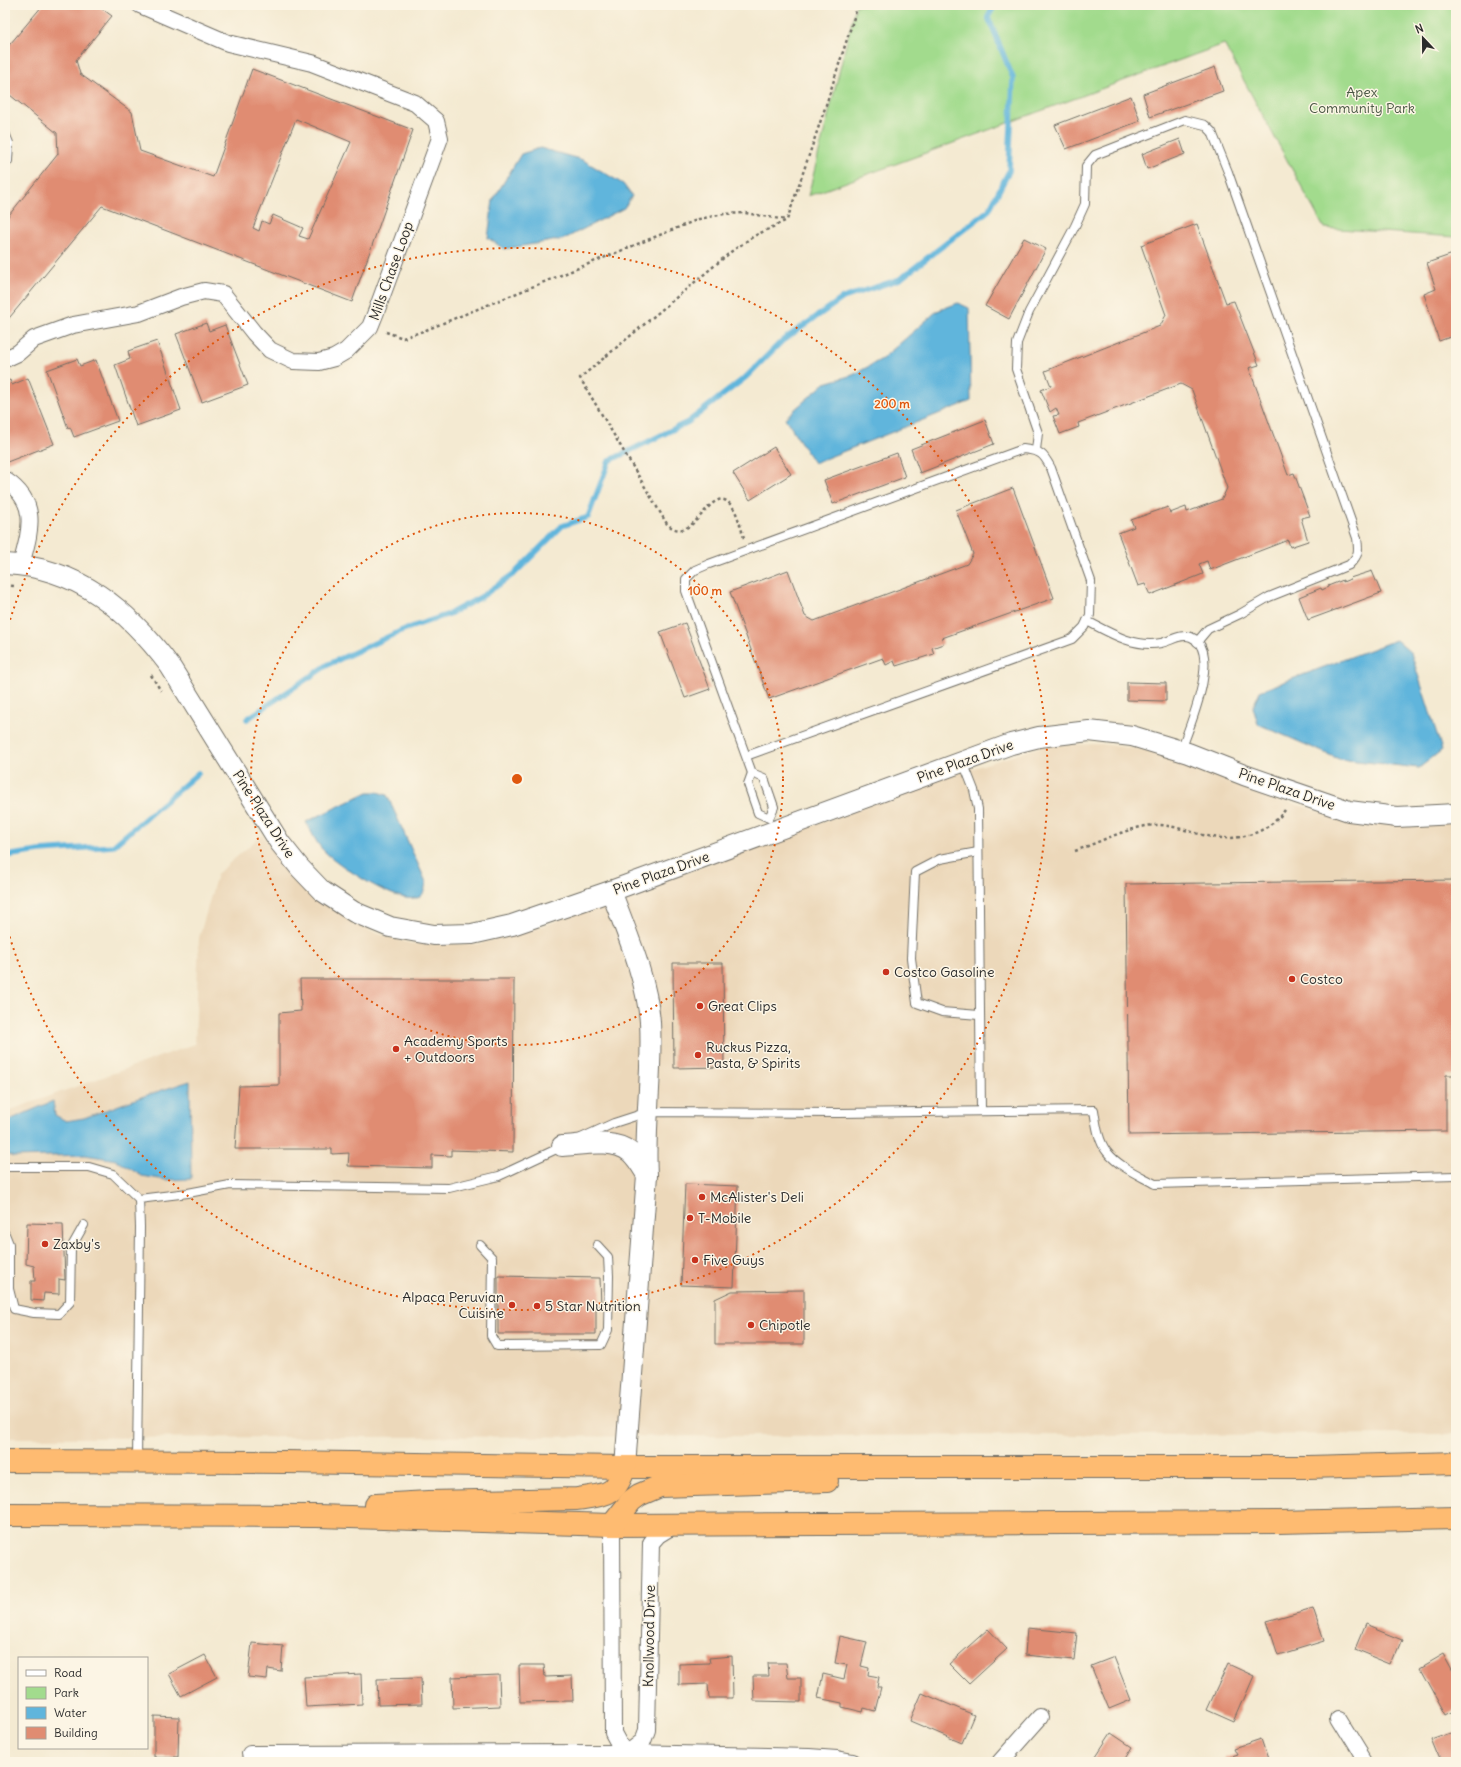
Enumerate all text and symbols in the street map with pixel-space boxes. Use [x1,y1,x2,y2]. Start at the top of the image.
north arrow [1403,18,1443,58]
text: N [1413,21,1425,37]
park label: Apex Community Park [1309,83,1415,117]
street label: Mills Chase Loop [365,219,417,323]
text: 200 m [874,396,910,411]
text: 100 m [688,583,722,598]
street label: Pine Plaza Drive [914,735,1016,787]
street label: Pine Plaza Drive [1236,764,1338,814]
street label: Pine Plaza Drive [229,767,299,861]
centre of rings [510,772,524,786]
street label: Pine Plaza Drive [610,847,712,899]
place label: Costco Gasoline [894,963,995,981]
marker: Costco Gasoline [881,967,891,977]
place label: Costco [1300,970,1343,988]
marker: Costco [1287,974,1297,984]
place label: Great Clips [708,997,777,1015]
marker: Great Clips [695,1001,705,1011]
place label: Academy Sports + Outdoors [404,1032,508,1066]
place label: Ruckus Pizza, Pasta, & Spirits [706,1038,800,1072]
marker: Academy Sports + Outdoors [391,1044,401,1054]
marker: Ruckus Pizza, Pasta, & Spirits [693,1050,703,1060]
place label: McAlister's Deli [710,1188,804,1206]
marker: McAlister's Deli [697,1192,707,1202]
place label: T-Mobile [698,1209,751,1227]
marker: T-Mobile [685,1213,695,1223]
place label: Zaxby's [53,1235,100,1253]
marker: Zaxby's [40,1239,50,1249]
place label: Five Guys [703,1251,764,1269]
marker: Five Guys [690,1255,700,1265]
place label: Alpaca Peruvian Cuisine [402,1288,504,1322]
place label: 5 Star Nutrition [545,1297,641,1315]
marker: Alpaca Peruvian Cuisine [507,1300,517,1310]
marker: 5 Star Nutrition [532,1301,542,1311]
place label: Chipotle [759,1316,811,1334]
marker: Chipotle [746,1320,756,1330]
street label: Knollwood Drive [639,1585,659,1687]
legend [18,1657,148,1749]
text: Road [54,1665,82,1680]
text: Park [54,1685,79,1700]
text: Water [54,1705,87,1720]
text: Building [54,1725,98,1740]

